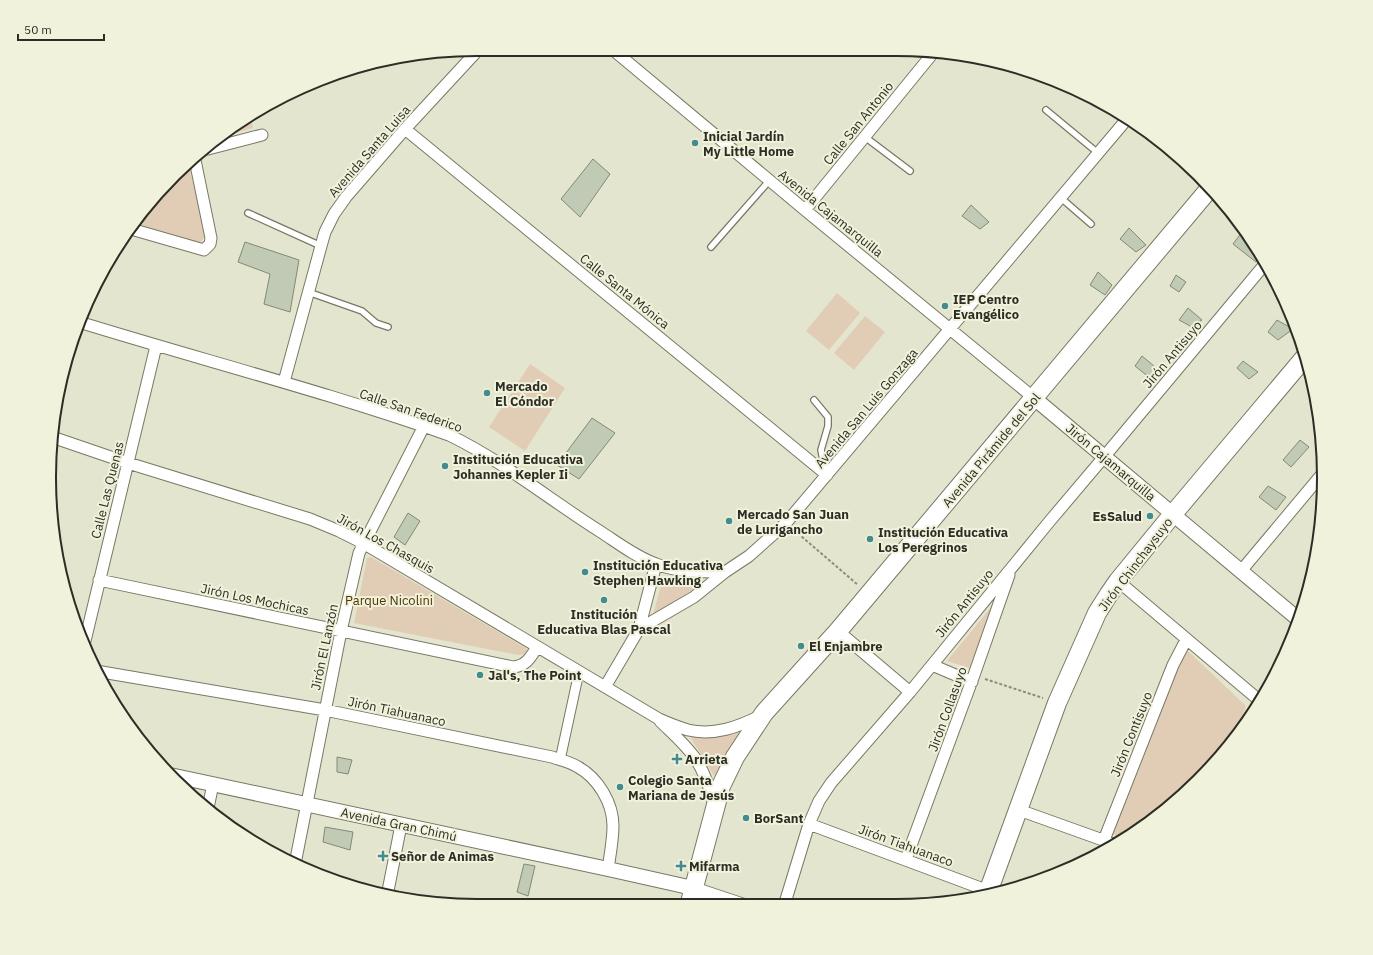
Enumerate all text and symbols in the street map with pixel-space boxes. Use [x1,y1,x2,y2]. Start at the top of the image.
scale bar [18,16,104,42]
text: 50 m [24,22,52,37]
street label: Calle San Antonio [819,78,897,169]
street label: Avenida Santa Luisa [325,102,414,201]
place label: Inicial Jardín My Little Home [703,128,794,160]
marker: Inicial Jardín My Little Home [690,138,700,148]
street label: Avenida Cajamarquilla [775,166,887,261]
street label: Calle Santa Mónica [576,250,673,333]
place label: IEP Centro Evangélico [953,291,1019,323]
marker: IEP Centro Evangélico [940,301,950,311]
street label: Jirón Antisuyo [1139,317,1206,392]
street label: Avenida San Luis Gonzaga [811,345,922,472]
place label: Mercado El Cóndor [495,378,554,410]
street label: Calle San Federico [357,385,465,436]
marker: Mercado El Cóndor [482,388,492,398]
street label: Avenida Pirámide del Sol [938,389,1045,511]
street label: Jirón Cajamarquilla [1062,420,1159,505]
street label: Calle Las Quenas [87,440,128,540]
place label: Institución Educativa Johannes Kepler Ii [453,451,583,483]
marker: Institución Educativa Johannes Kepler Ii [440,461,450,471]
place label: Mercado San Juan de Lurigancho [737,506,849,538]
place label: EsSalud [1092,508,1142,525]
street label: Jirón Los Chasquis [334,510,437,577]
marker: EsSalud [1145,511,1155,521]
street label: Jirón Chinchaysuyo [1095,514,1176,615]
marker: Mercado San Juan de Lurigancho [724,516,734,526]
place label: Institución Educativa Los Peregrinos [878,524,1008,556]
marker: Institución Educativa Los Peregrinos [865,534,875,544]
place label: Institución Educativa Stephen Hawking [593,557,723,589]
street label: Jirón Antisuyo [932,566,997,641]
marker: Institución Educativa Stephen Hawking [580,567,590,577]
street label: Jirón Los Mochicas [199,580,311,619]
park label: Parque Nicolini [345,592,433,609]
marker: Institución Educativa Blas Pascal [599,595,609,605]
street label: Jirón El Lanzón [307,602,342,692]
place label: Institución Educativa Blas Pascal [537,606,671,638]
place label: El Enjambre [809,638,883,655]
marker: El Enjambre [796,641,806,651]
street label: Jirón Collasuyo [924,664,971,754]
place label: Jal's, The Point [488,667,581,684]
marker: Jal's, The Point [475,670,485,680]
street label: Jirón Contisuyo [1107,689,1156,779]
street label: Jirón Tiahuanaco [346,693,447,730]
place label: Arrieta [685,751,728,768]
marker: Arrieta [672,754,682,764]
place label: Colegio Santa Mariana de Jesús [628,772,735,804]
marker: Colegio Santa Mariana de Jesús [615,782,625,792]
street label: Avenida Gran Chimú [339,804,459,845]
place label: BorSant [754,810,804,827]
marker: BorSant [741,813,751,823]
street label: Jirón Tiahuanaco [856,820,956,871]
place label: Señor de Animas [391,848,494,865]
marker: Señor de Animas [378,851,388,861]
place label: Mifarma [689,858,740,875]
marker: Mifarma [676,861,686,871]

